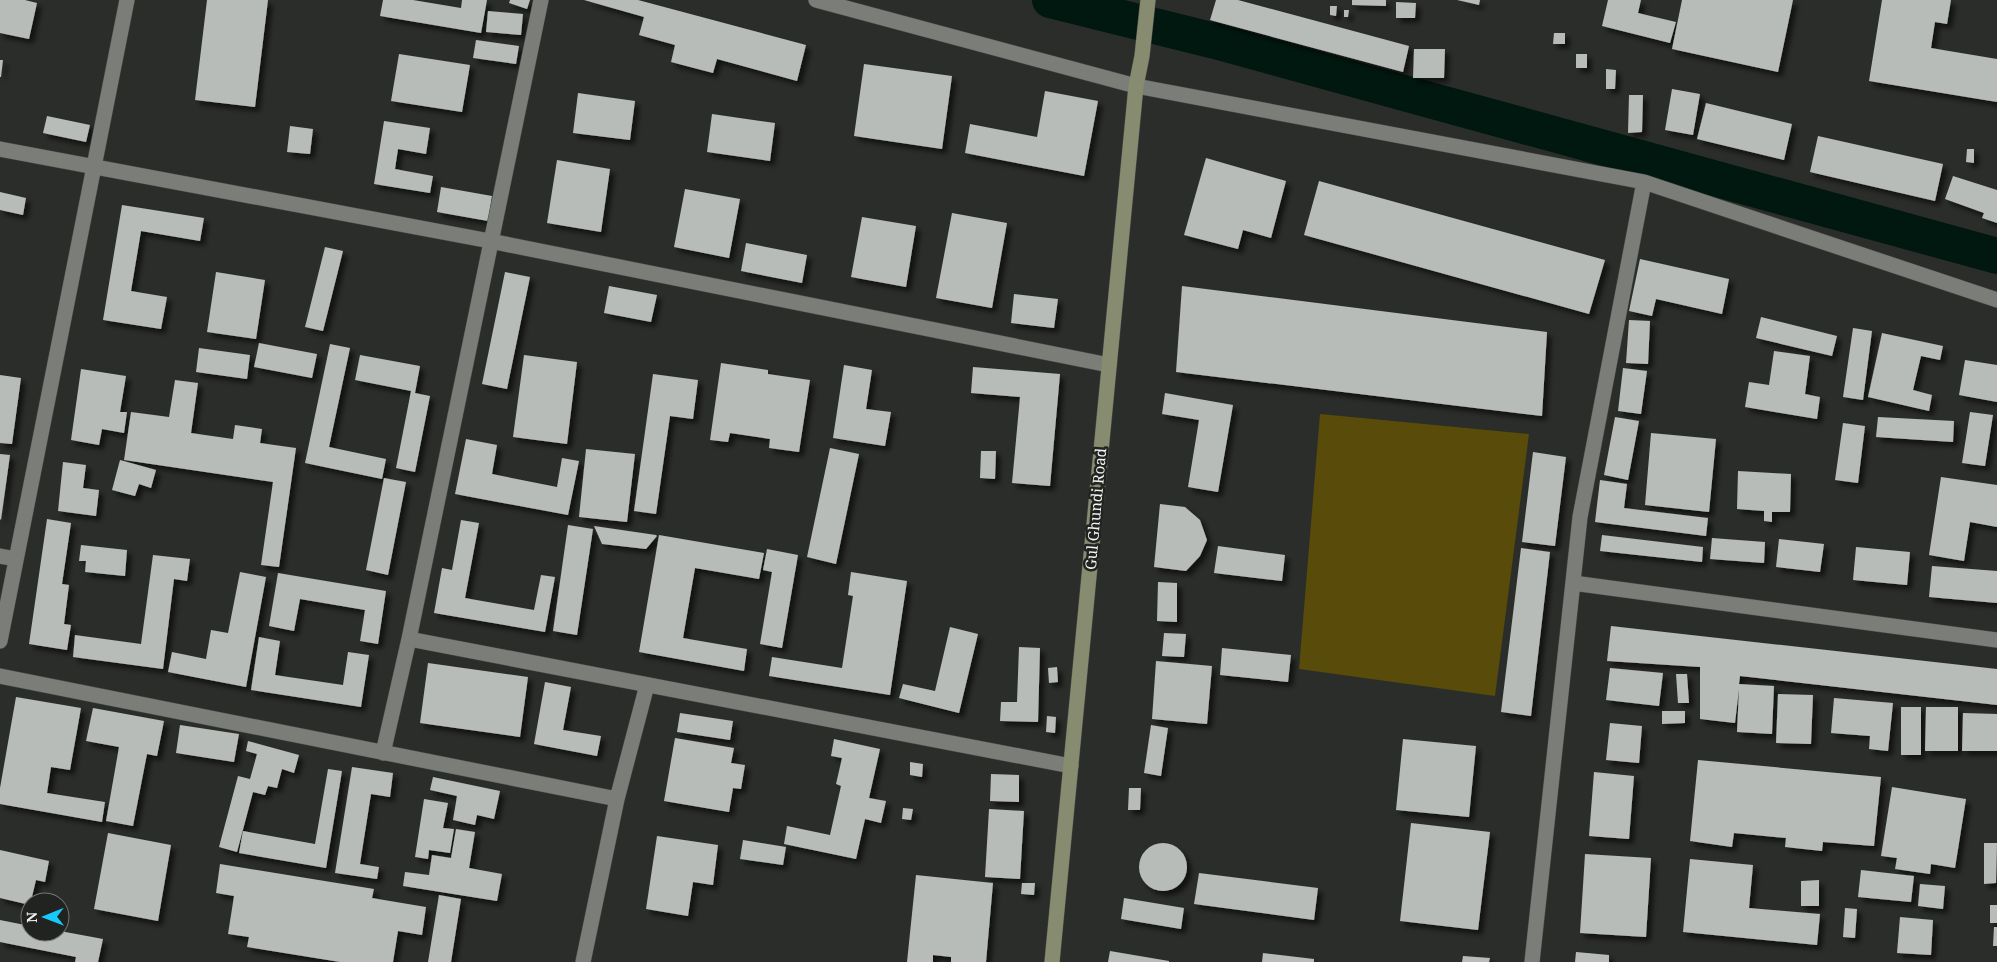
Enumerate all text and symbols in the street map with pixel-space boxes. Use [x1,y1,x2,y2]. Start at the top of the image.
street label: Gul Ghundi Road [1080,447,1110,571]
north arrow [20,892,70,942]
text: N [22,912,41,923]

